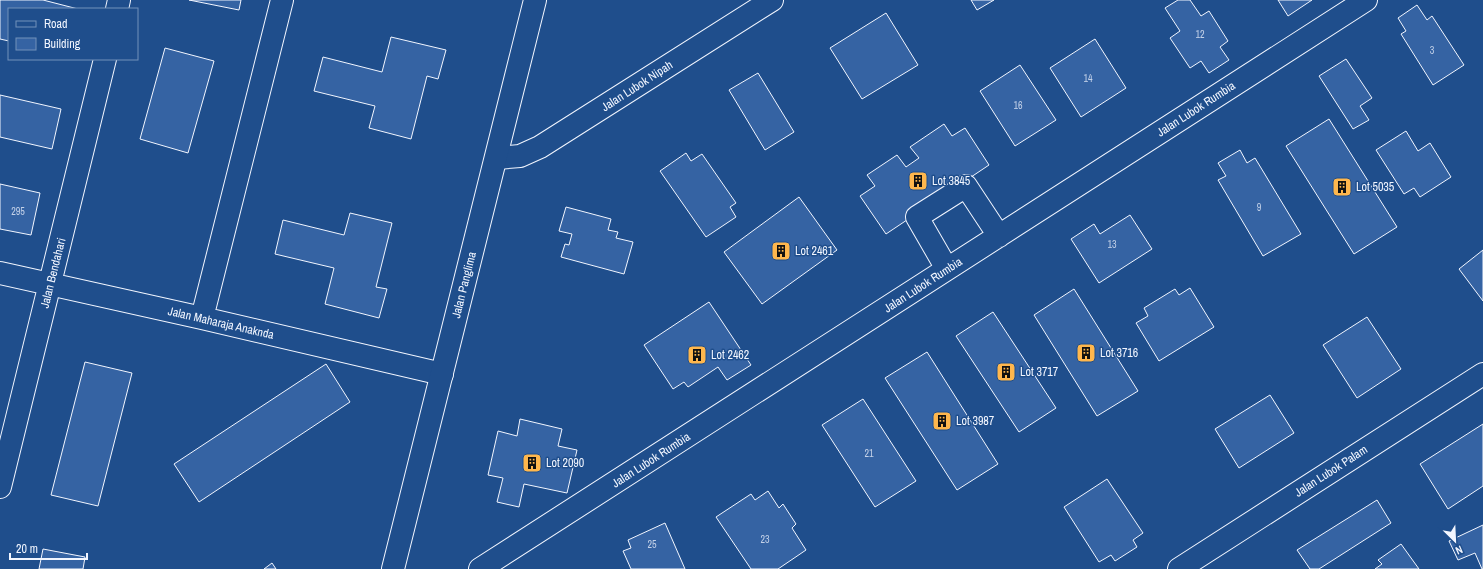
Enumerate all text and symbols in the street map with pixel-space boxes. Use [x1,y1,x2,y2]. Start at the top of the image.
legend [8,8,138,60]
text: Road [44,16,68,32]
house number: 12 [1195,28,1205,41]
text: Building [44,36,81,52]
house number: 3 [1430,44,1435,57]
street label: Jalan Lubok Nipah [598,57,676,115]
house number: 14 [1083,72,1093,85]
street label: Jalan Lubok Rumbia [1154,77,1239,140]
house number: 16 [1013,99,1023,112]
building icon: Lot 3845 [907,170,929,192]
place label: Lot 3845 [932,173,971,189]
building icon: Lot 5035 [1331,176,1353,198]
place label: Lot 5035 [1356,179,1395,195]
house number: 9 [1257,201,1262,214]
house number: 295 [11,205,25,218]
street label: Jalan Bendahari [37,236,69,310]
house number: 13 [1107,238,1117,251]
building icon: Lot 2461 [770,240,792,262]
place label: Lot 2461 [795,243,834,259]
street label: Jalan Panglima [448,250,480,320]
street label: Jalan Lubok Rumbia [881,253,966,316]
street label: Jalan Maharaja Anaknda [166,303,276,343]
building icon: Lot 3716 [1075,342,1097,364]
building icon: Lot 2462 [686,344,708,366]
place label: Lot 3716 [1100,345,1138,361]
place label: Lot 2462 [711,347,749,363]
building icon: Lot 3717 [995,361,1017,383]
place label: Lot 3717 [1020,364,1059,380]
building icon: Lot 3987 [931,410,953,432]
place label: Lot 3987 [956,413,995,429]
street label: Jalan Lubok Rumbia [609,428,694,491]
street label: Jalan Lubok Palam [1292,441,1370,501]
house number: 21 [864,447,874,460]
building icon: Lot 2090 [521,452,543,474]
place label: Lot 2090 [546,455,584,471]
north arrow [1435,521,1475,561]
house number: 23 [760,533,770,546]
scale bar [10,535,87,561]
house number: 25 [647,538,657,551]
text: 20 m [16,541,38,557]
text: N [1453,542,1465,558]

